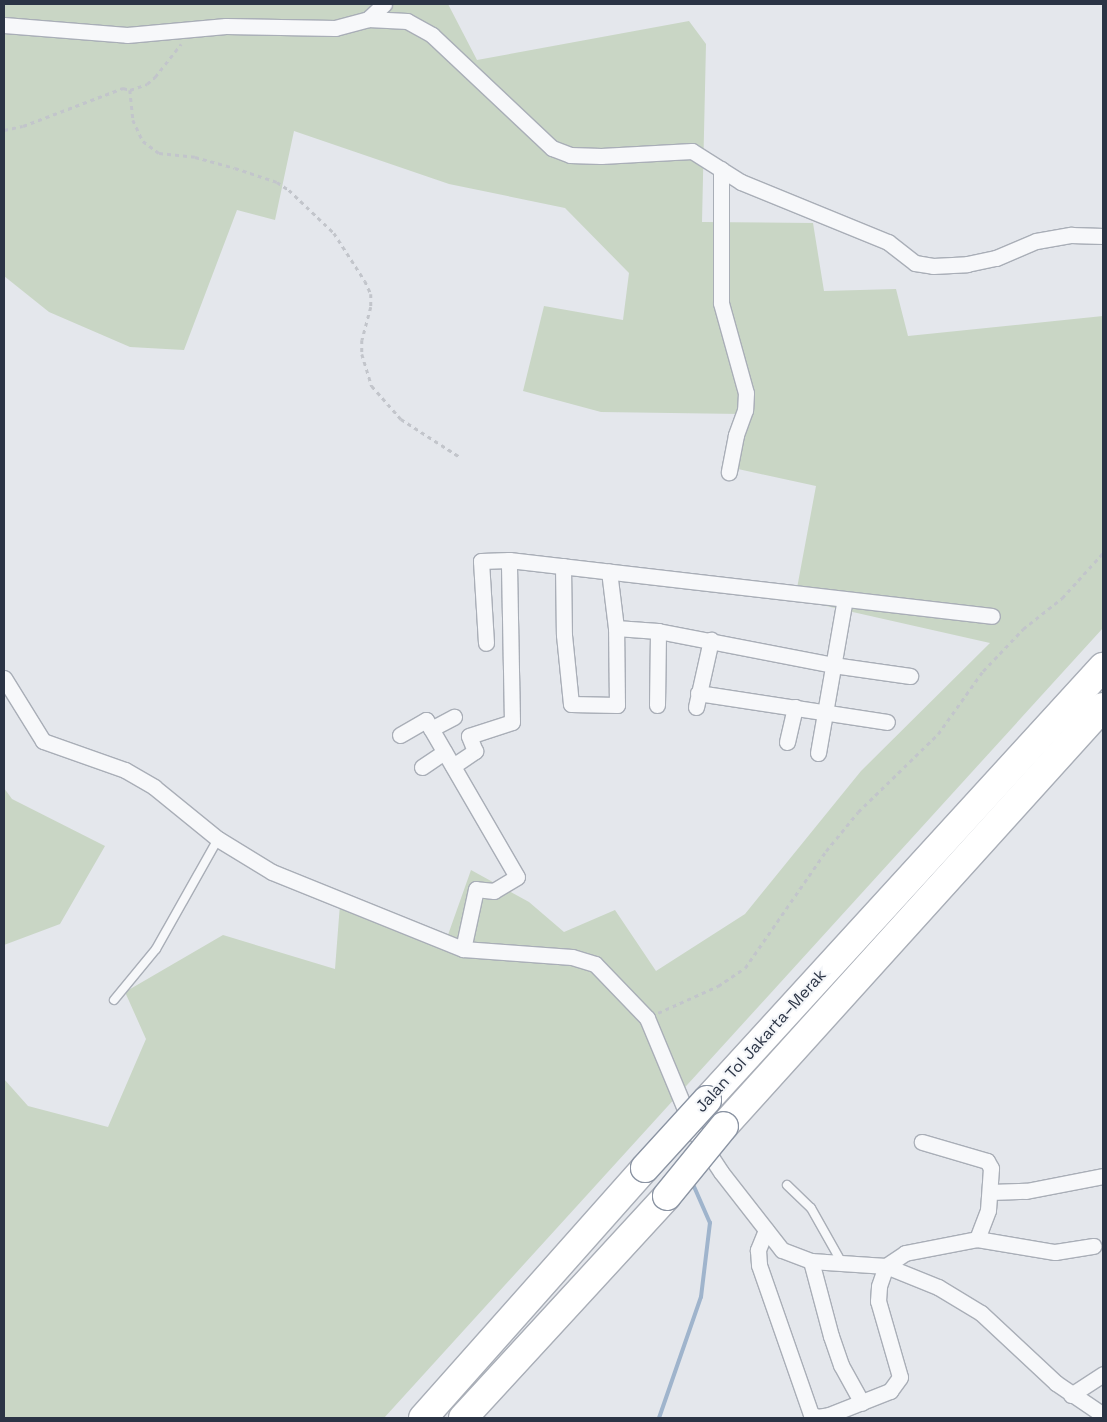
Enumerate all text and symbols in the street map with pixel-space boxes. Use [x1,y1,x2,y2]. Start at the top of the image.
street label: Jalan Tol Jakarta–Merak [692,965,830,1117]

